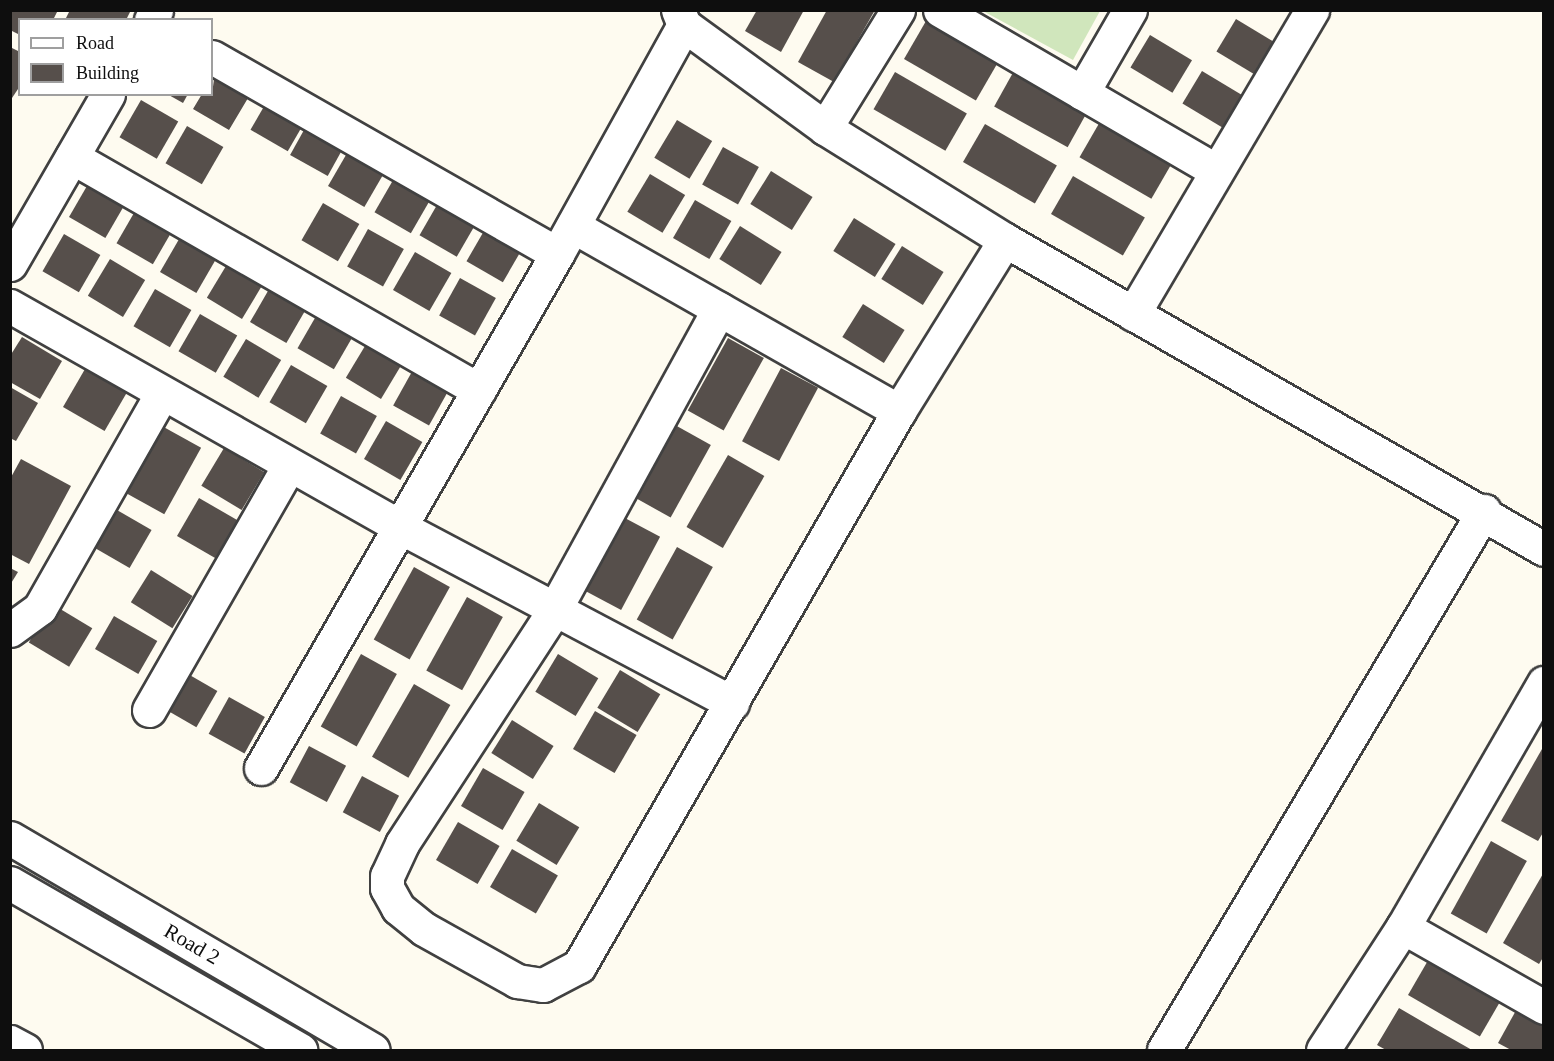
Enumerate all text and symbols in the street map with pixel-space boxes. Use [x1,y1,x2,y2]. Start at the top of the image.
legend [18,18,213,96]
text: Road [76,33,114,53]
text: Building [76,63,139,83]
street label: Road 2 [160,918,224,970]

